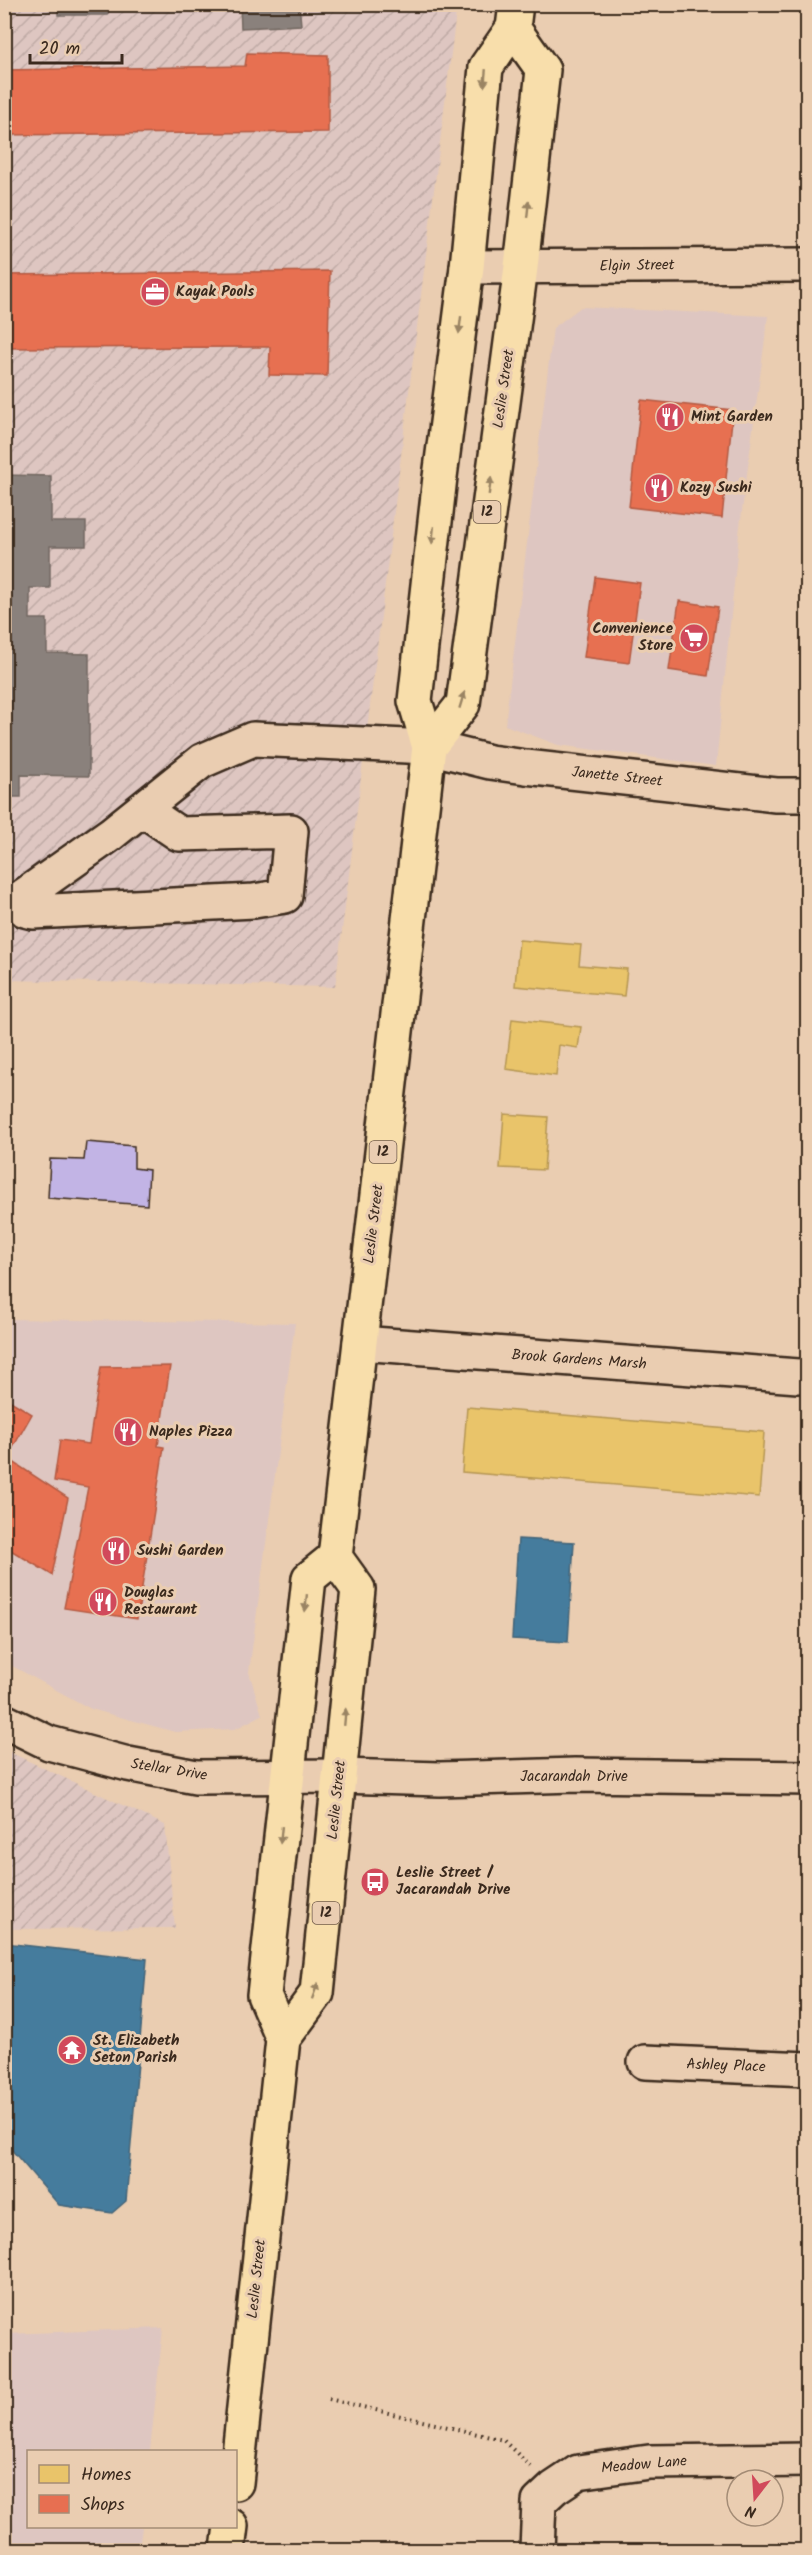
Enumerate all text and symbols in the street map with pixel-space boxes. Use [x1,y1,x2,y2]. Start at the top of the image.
scale bar [30,27,122,65]
text: 20 m [39,35,80,64]
one-way arrow [480,68,490,87]
one-way arrow [523,199,532,218]
street label: Elgin Street [599,253,675,279]
office icon: Kayak Pools [139,276,171,308]
place label: Kayak Pools [176,280,254,304]
one-way arrow [455,316,464,335]
street label: Leslie Street [487,348,521,430]
restaurant icon: Mint Garden [654,401,686,433]
place label: Mint Garden [691,405,773,429]
restaurant icon: Kozy Sushi [643,472,675,504]
one-way arrow [486,476,495,495]
place label: Kozy Sushi [680,476,753,500]
road number: 12 [474,501,500,523]
one-way arrow [429,526,438,545]
place label: Convenience Store [592,617,674,658]
supermarket icon: Convenience Store [678,622,710,654]
one-way arrow [458,690,467,708]
street label: Janette Street [570,760,664,794]
road number: 12 [370,1141,397,1163]
street label: Leslie Street [357,1183,391,1265]
street label: Brook Gardens Marsh [511,1343,647,1377]
restaurant icon: Naples Pizza [112,1416,144,1448]
place label: Naples Pizza [149,1420,233,1444]
restaurant icon: Sushi Garden [100,1535,132,1567]
place label: Sushi Garden [137,1539,223,1563]
place label: Douglas Restaurant [124,1581,197,1622]
restaurant icon: Douglas Restaurant [87,1586,119,1618]
one-way arrow [301,1594,311,1613]
one-way arrow [340,1708,350,1727]
street label: Stellar Drive [129,1752,209,1788]
street label: Leslie Street [321,1759,353,1841]
street label: Jacarandah Drive [520,1765,628,1789]
one-way arrow [276,1826,286,1845]
place label: Leslie Street / Jacarandah Drive [396,1861,511,1902]
bus stop icon: Leslie Street / Jacarandah Drive [359,1866,391,1898]
road number: 12 [312,1902,340,1924]
one-way arrow [310,1982,320,2000]
place label: St. Elizabeth Seton Parish [93,2029,179,2070]
temple icon: St. Elizabeth Seton Parish [56,2034,88,2066]
street label: Ashley Place [686,2053,766,2079]
street label: Leslie Street [241,2238,273,2320]
street label: Meadow Lane [600,2449,688,2481]
legend [27,2450,237,2528]
text: Homes [81,2461,132,2490]
north arrow [725,2468,785,2528]
text: Shops [81,2491,125,2520]
text: N [743,2497,760,2524]

